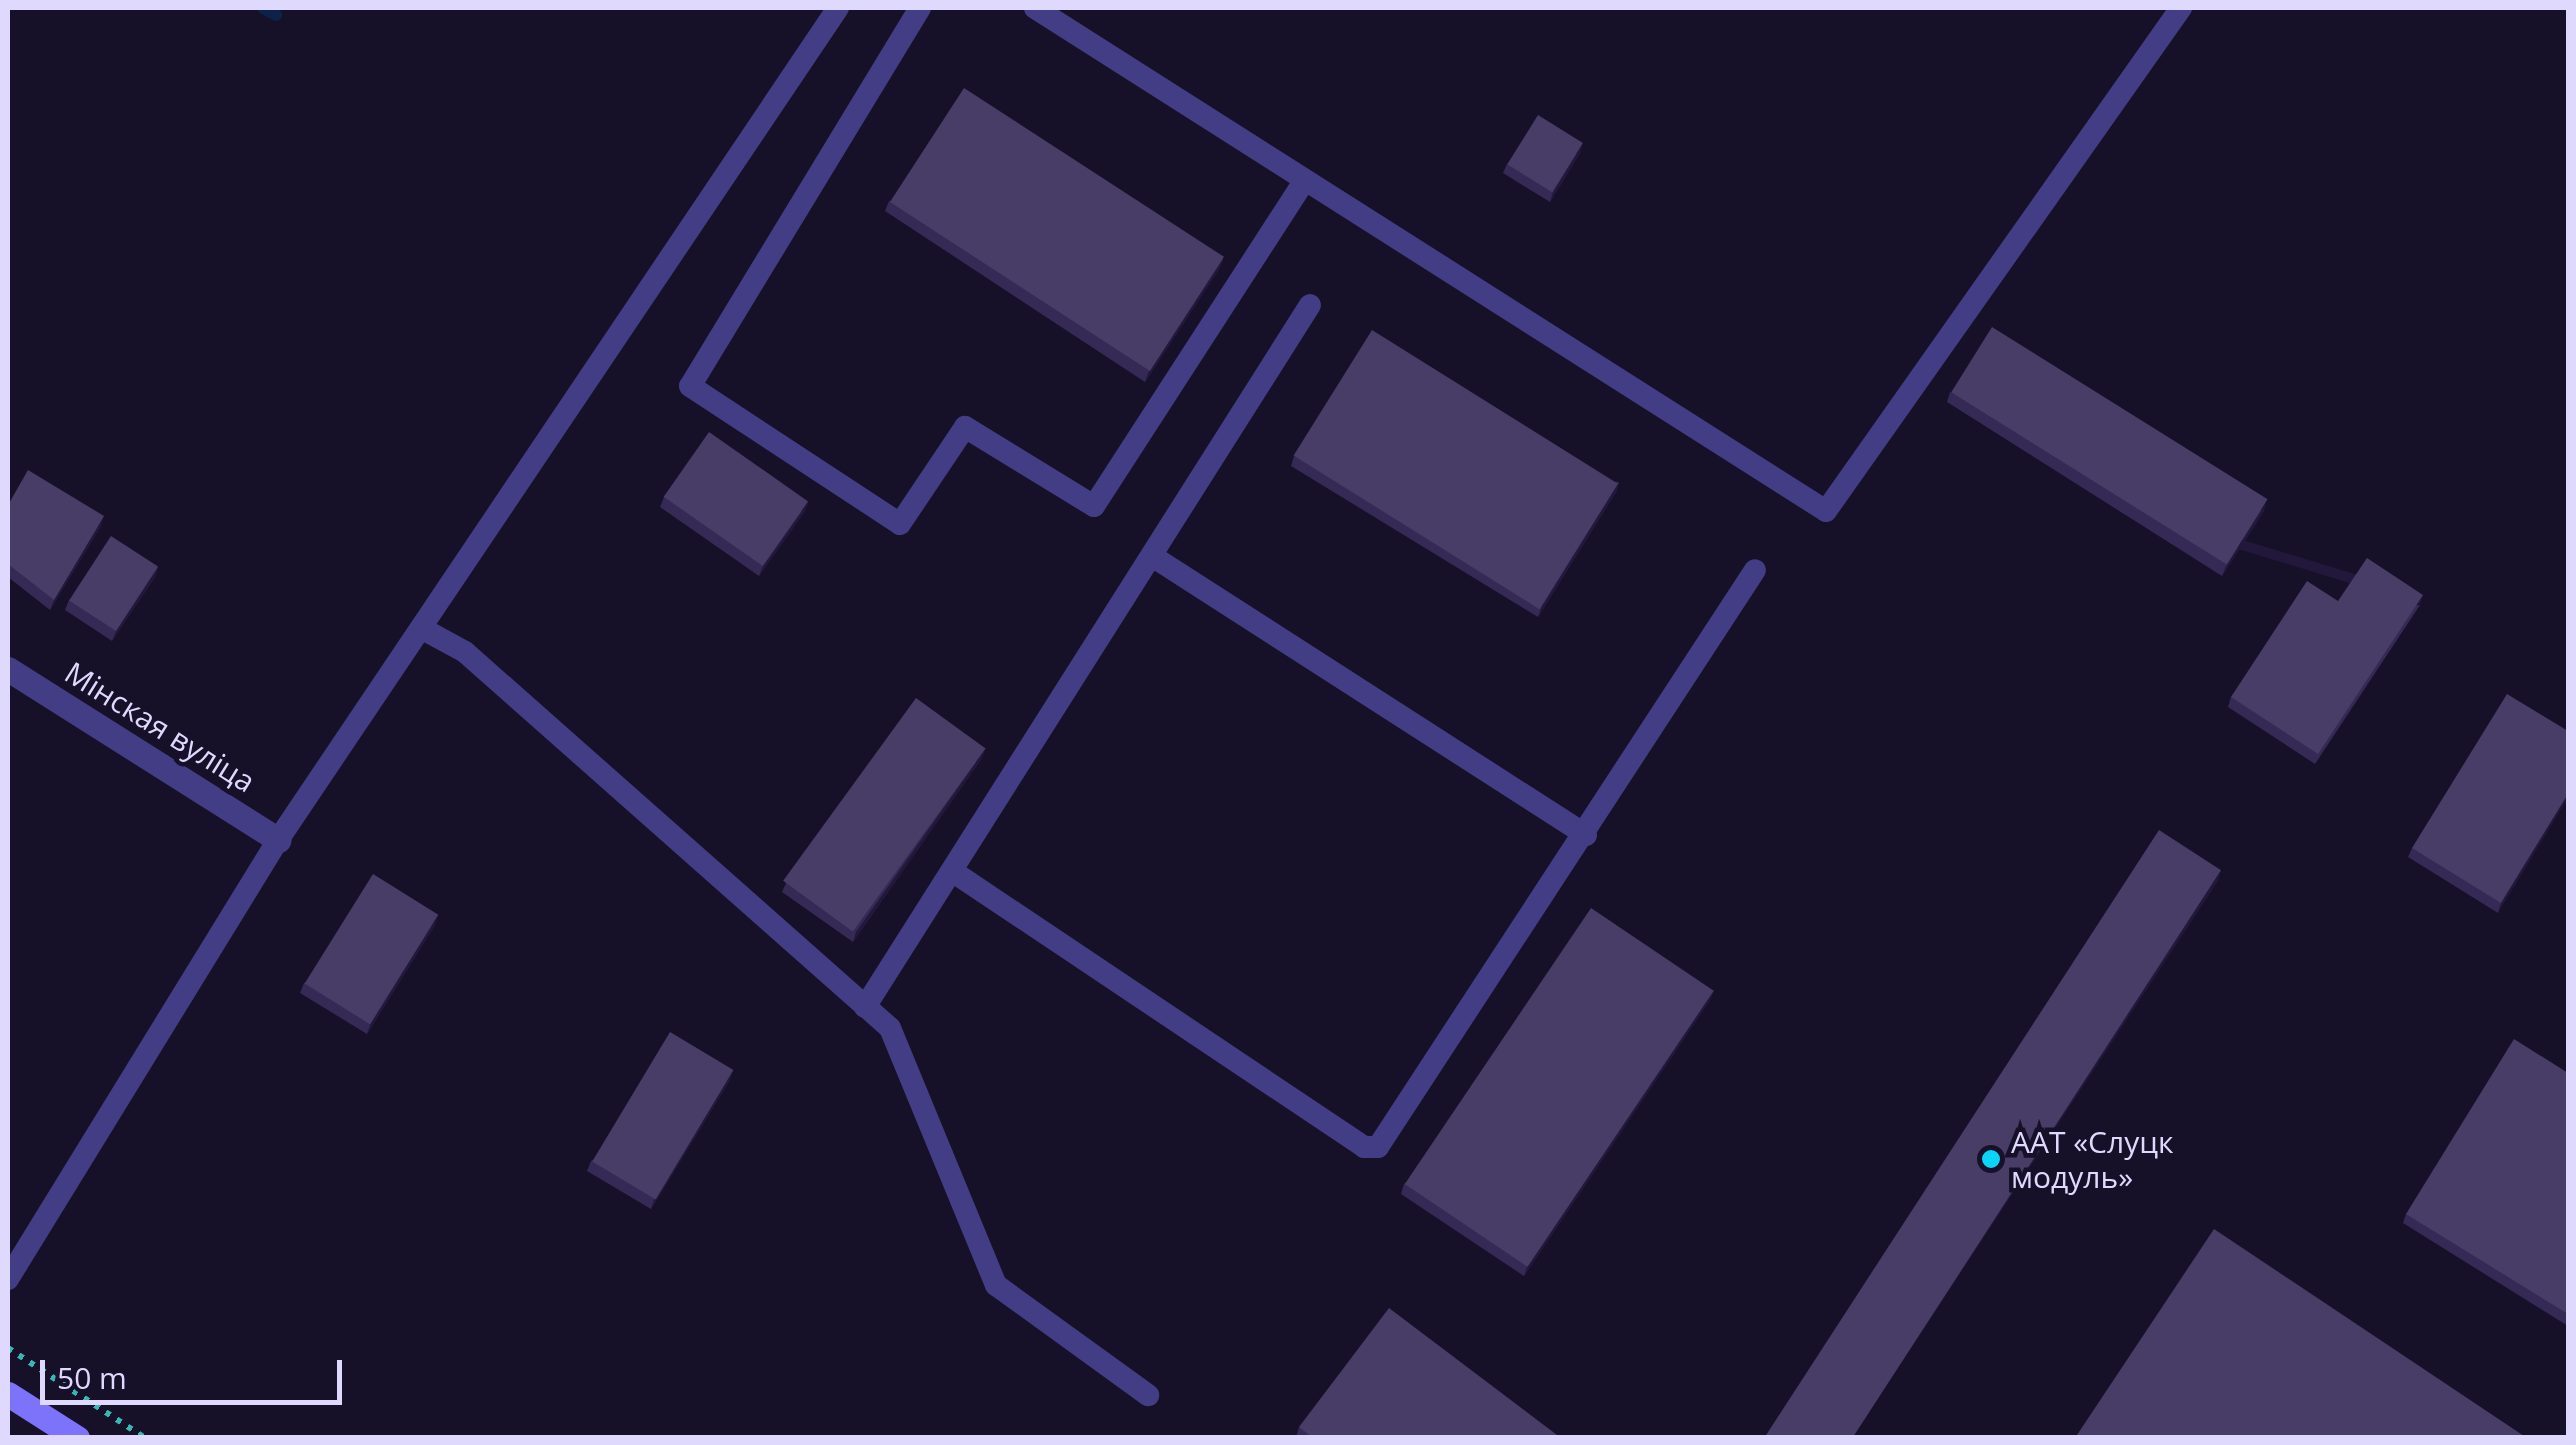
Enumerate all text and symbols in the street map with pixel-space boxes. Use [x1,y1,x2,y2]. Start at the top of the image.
street label: Мінская вуліца [58,654,262,800]
place label: ААТ «Слуцк модуль» [2011,1124,2173,1194]
marker: ААТ «Слуцк модуль» [1980,1148,2002,1170]
scale bar [45,1340,348,1402]
text: 50 m [57,1357,127,1398]

